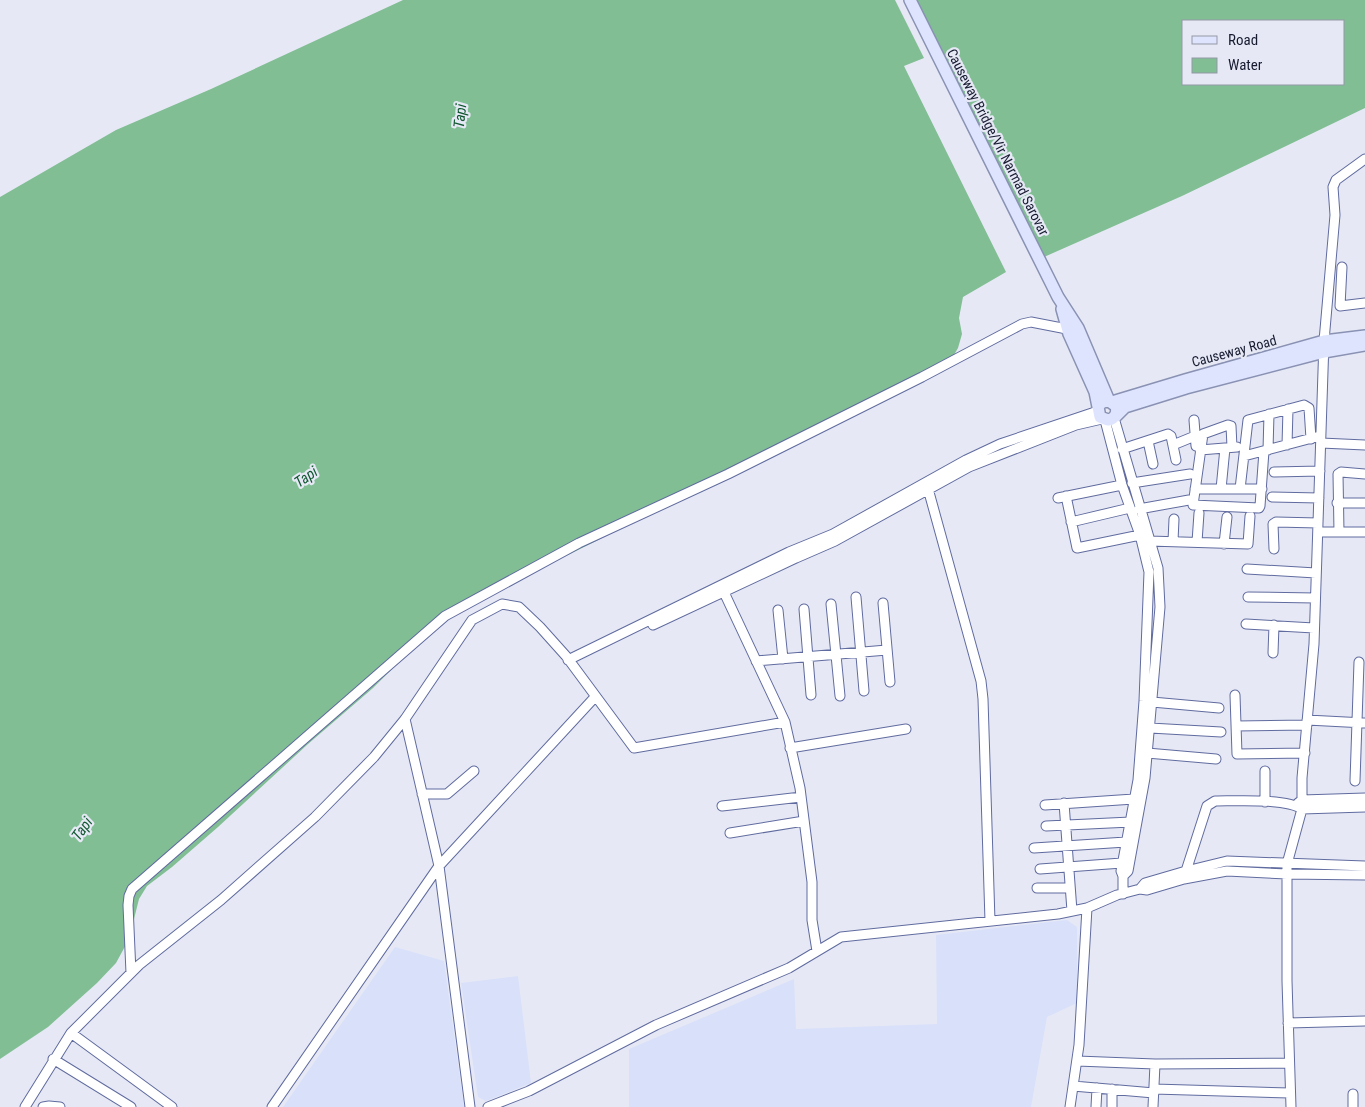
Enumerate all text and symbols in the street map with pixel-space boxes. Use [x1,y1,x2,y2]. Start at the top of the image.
legend [1182,20,1345,85]
text: Road [1228,31,1258,49]
street label: Causeway Bridge/Vir Narmad Sarovar [944,46,1052,238]
text: Water [1228,56,1263,74]
water label: Tapi [450,102,470,129]
street label: Causeway Road [1190,332,1278,370]
water label: Tapi [291,462,322,491]
water label: Tapi [68,813,97,844]

